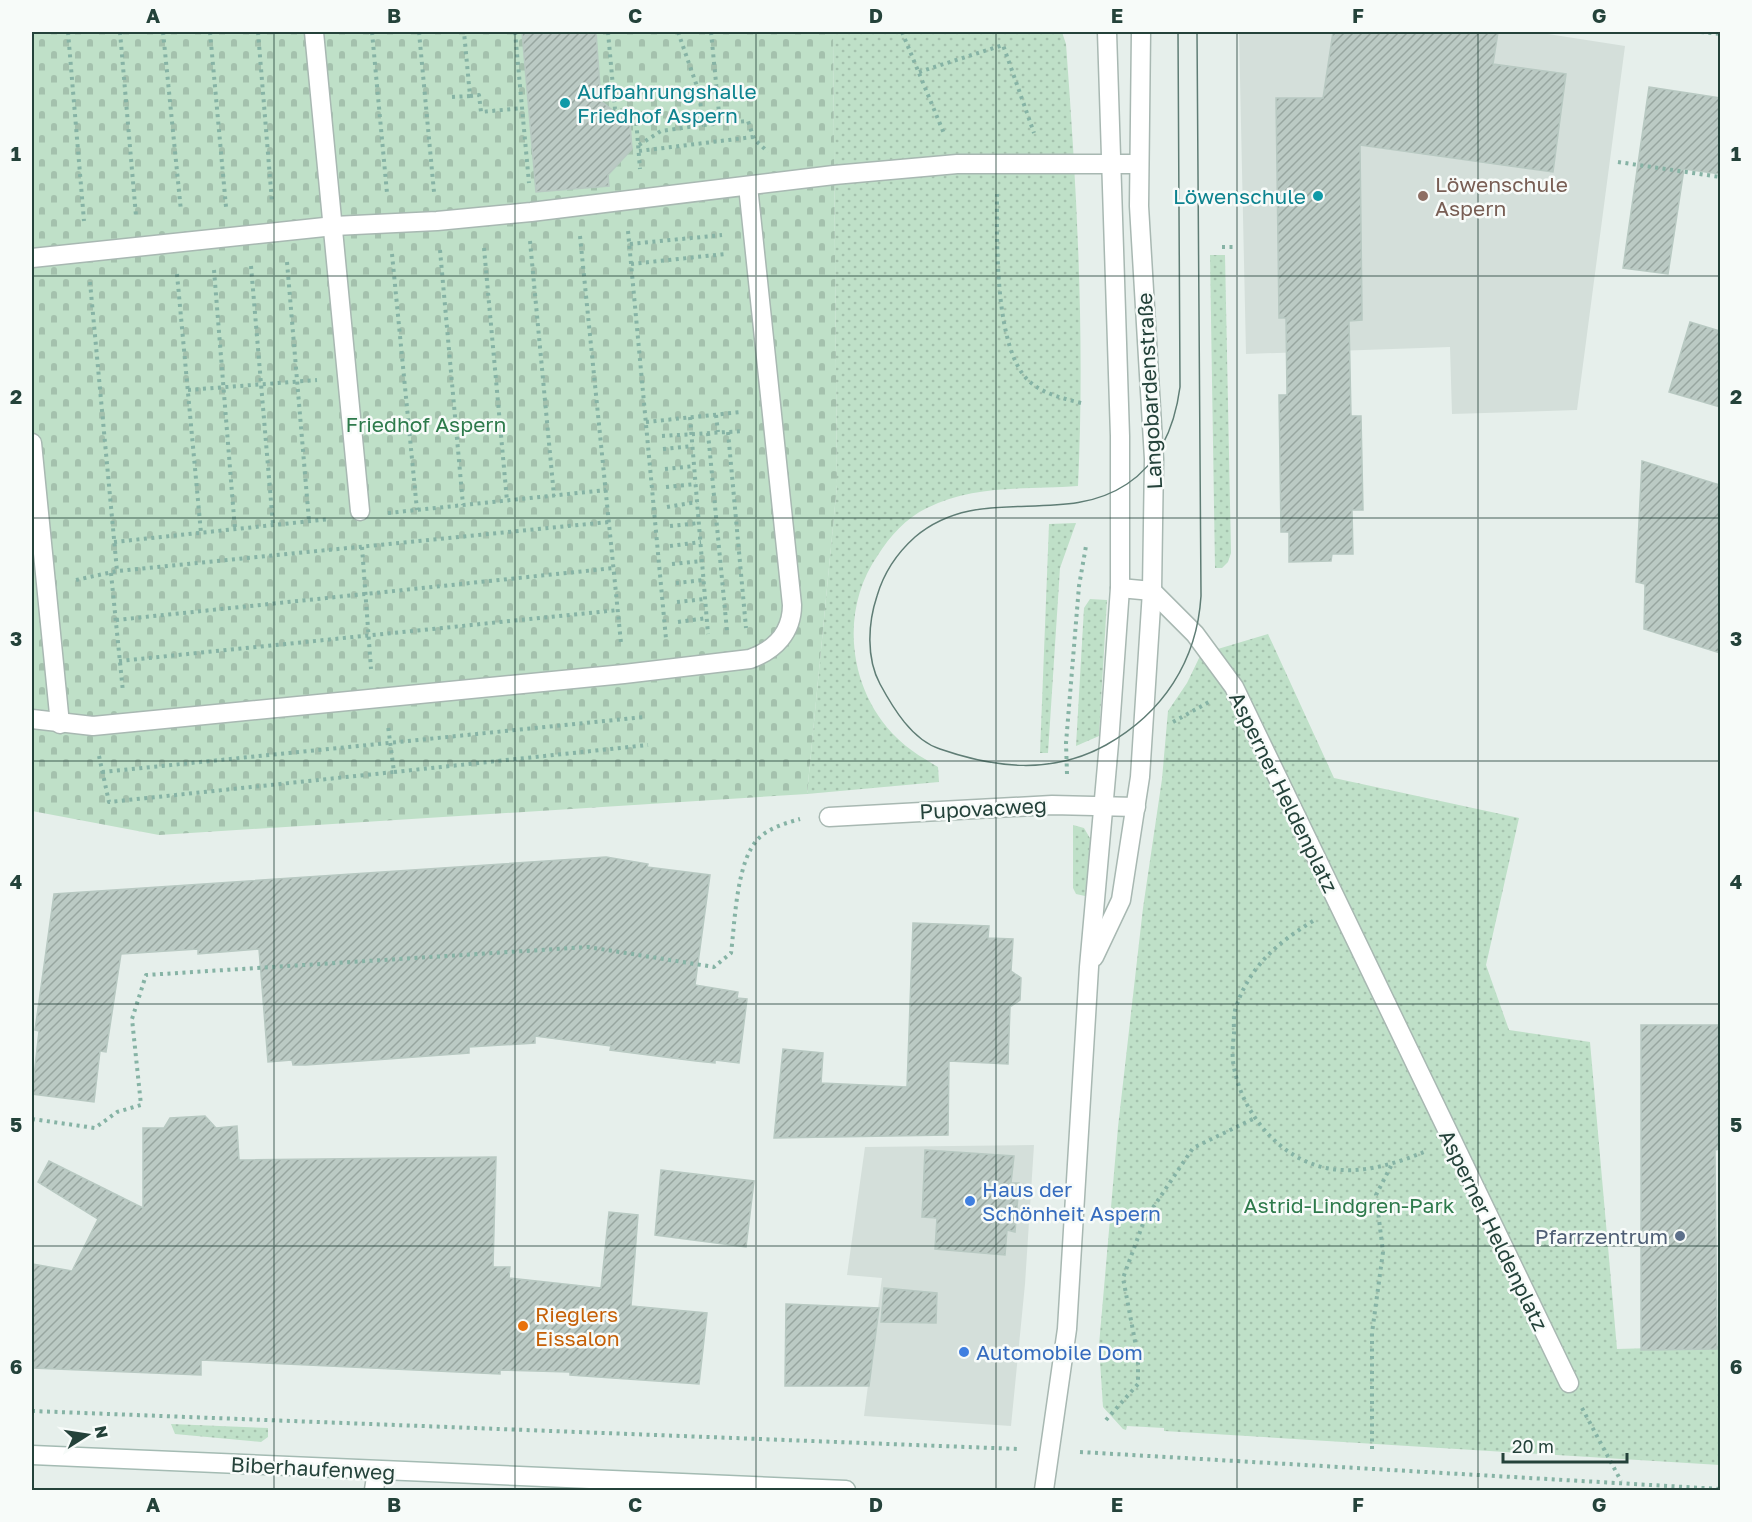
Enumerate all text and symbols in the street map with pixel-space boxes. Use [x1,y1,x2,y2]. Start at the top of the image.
text: A [146,3,160,27]
text: B [387,3,401,27]
text: C [628,3,642,27]
text: D [869,3,883,27]
text: E [1111,3,1123,27]
text: F [1352,3,1364,27]
text: G [1592,3,1606,27]
place label: Aufbahrungshalle Friedhof Aspern [577,78,757,128]
marker: Aufbahrungshalle Friedhof Aspern [558,96,572,110]
text: 1 [11,141,21,165]
text: 1 [1731,141,1741,165]
place label: Löwenschule Aspern [1435,171,1568,221]
place label: Löwenschule [1173,183,1306,209]
marker: Löwenschule [1311,189,1325,203]
marker: Löwenschule Aspern [1416,189,1430,203]
street label: Langobardenstraße [1131,292,1167,490]
text: 2 [10,384,22,408]
text: 2 [1730,384,1742,408]
park label: Friedhof Aspern [346,411,506,437]
text: 3 [10,626,22,650]
text: 3 [1730,626,1742,650]
street label: Asperner Heldenplatz [1224,687,1344,897]
street label: Pupovacweg [919,792,1047,824]
text: 4 [10,869,22,893]
text: 4 [1730,869,1742,893]
text: 5 [10,1112,22,1136]
text: 5 [1730,1112,1742,1136]
street label: Asperner Heldenplatz [1434,1125,1554,1335]
place label: Haus der Schönheit Aspern [982,1176,1161,1226]
park label: Astrid-Lindgren-Park [1243,1192,1455,1218]
marker: Haus der Schönheit Aspern [963,1194,977,1208]
place label: Pfarrzentrum [1535,1223,1668,1249]
marker: Pfarrzentrum [1673,1229,1687,1243]
place label: Rieglers Eissalon [535,1301,620,1351]
marker: Rieglers Eissalon [516,1319,530,1333]
place label: Automobile Dom [976,1339,1143,1365]
marker: Automobile Dom [957,1345,971,1359]
text: 6 [10,1354,22,1378]
text: 6 [1730,1354,1742,1378]
north arrow [57,1405,117,1465]
text: N [91,1424,113,1440]
scale bar [1503,1426,1628,1464]
text: 20 m [1512,1435,1554,1457]
street label: Biberhaufenweg [230,1451,396,1485]
text: A [146,1492,160,1516]
text: B [387,1492,401,1516]
text: C [628,1492,642,1516]
text: D [869,1492,883,1516]
text: E [1111,1492,1123,1516]
text: F [1352,1492,1364,1516]
text: G [1592,1492,1606,1516]

